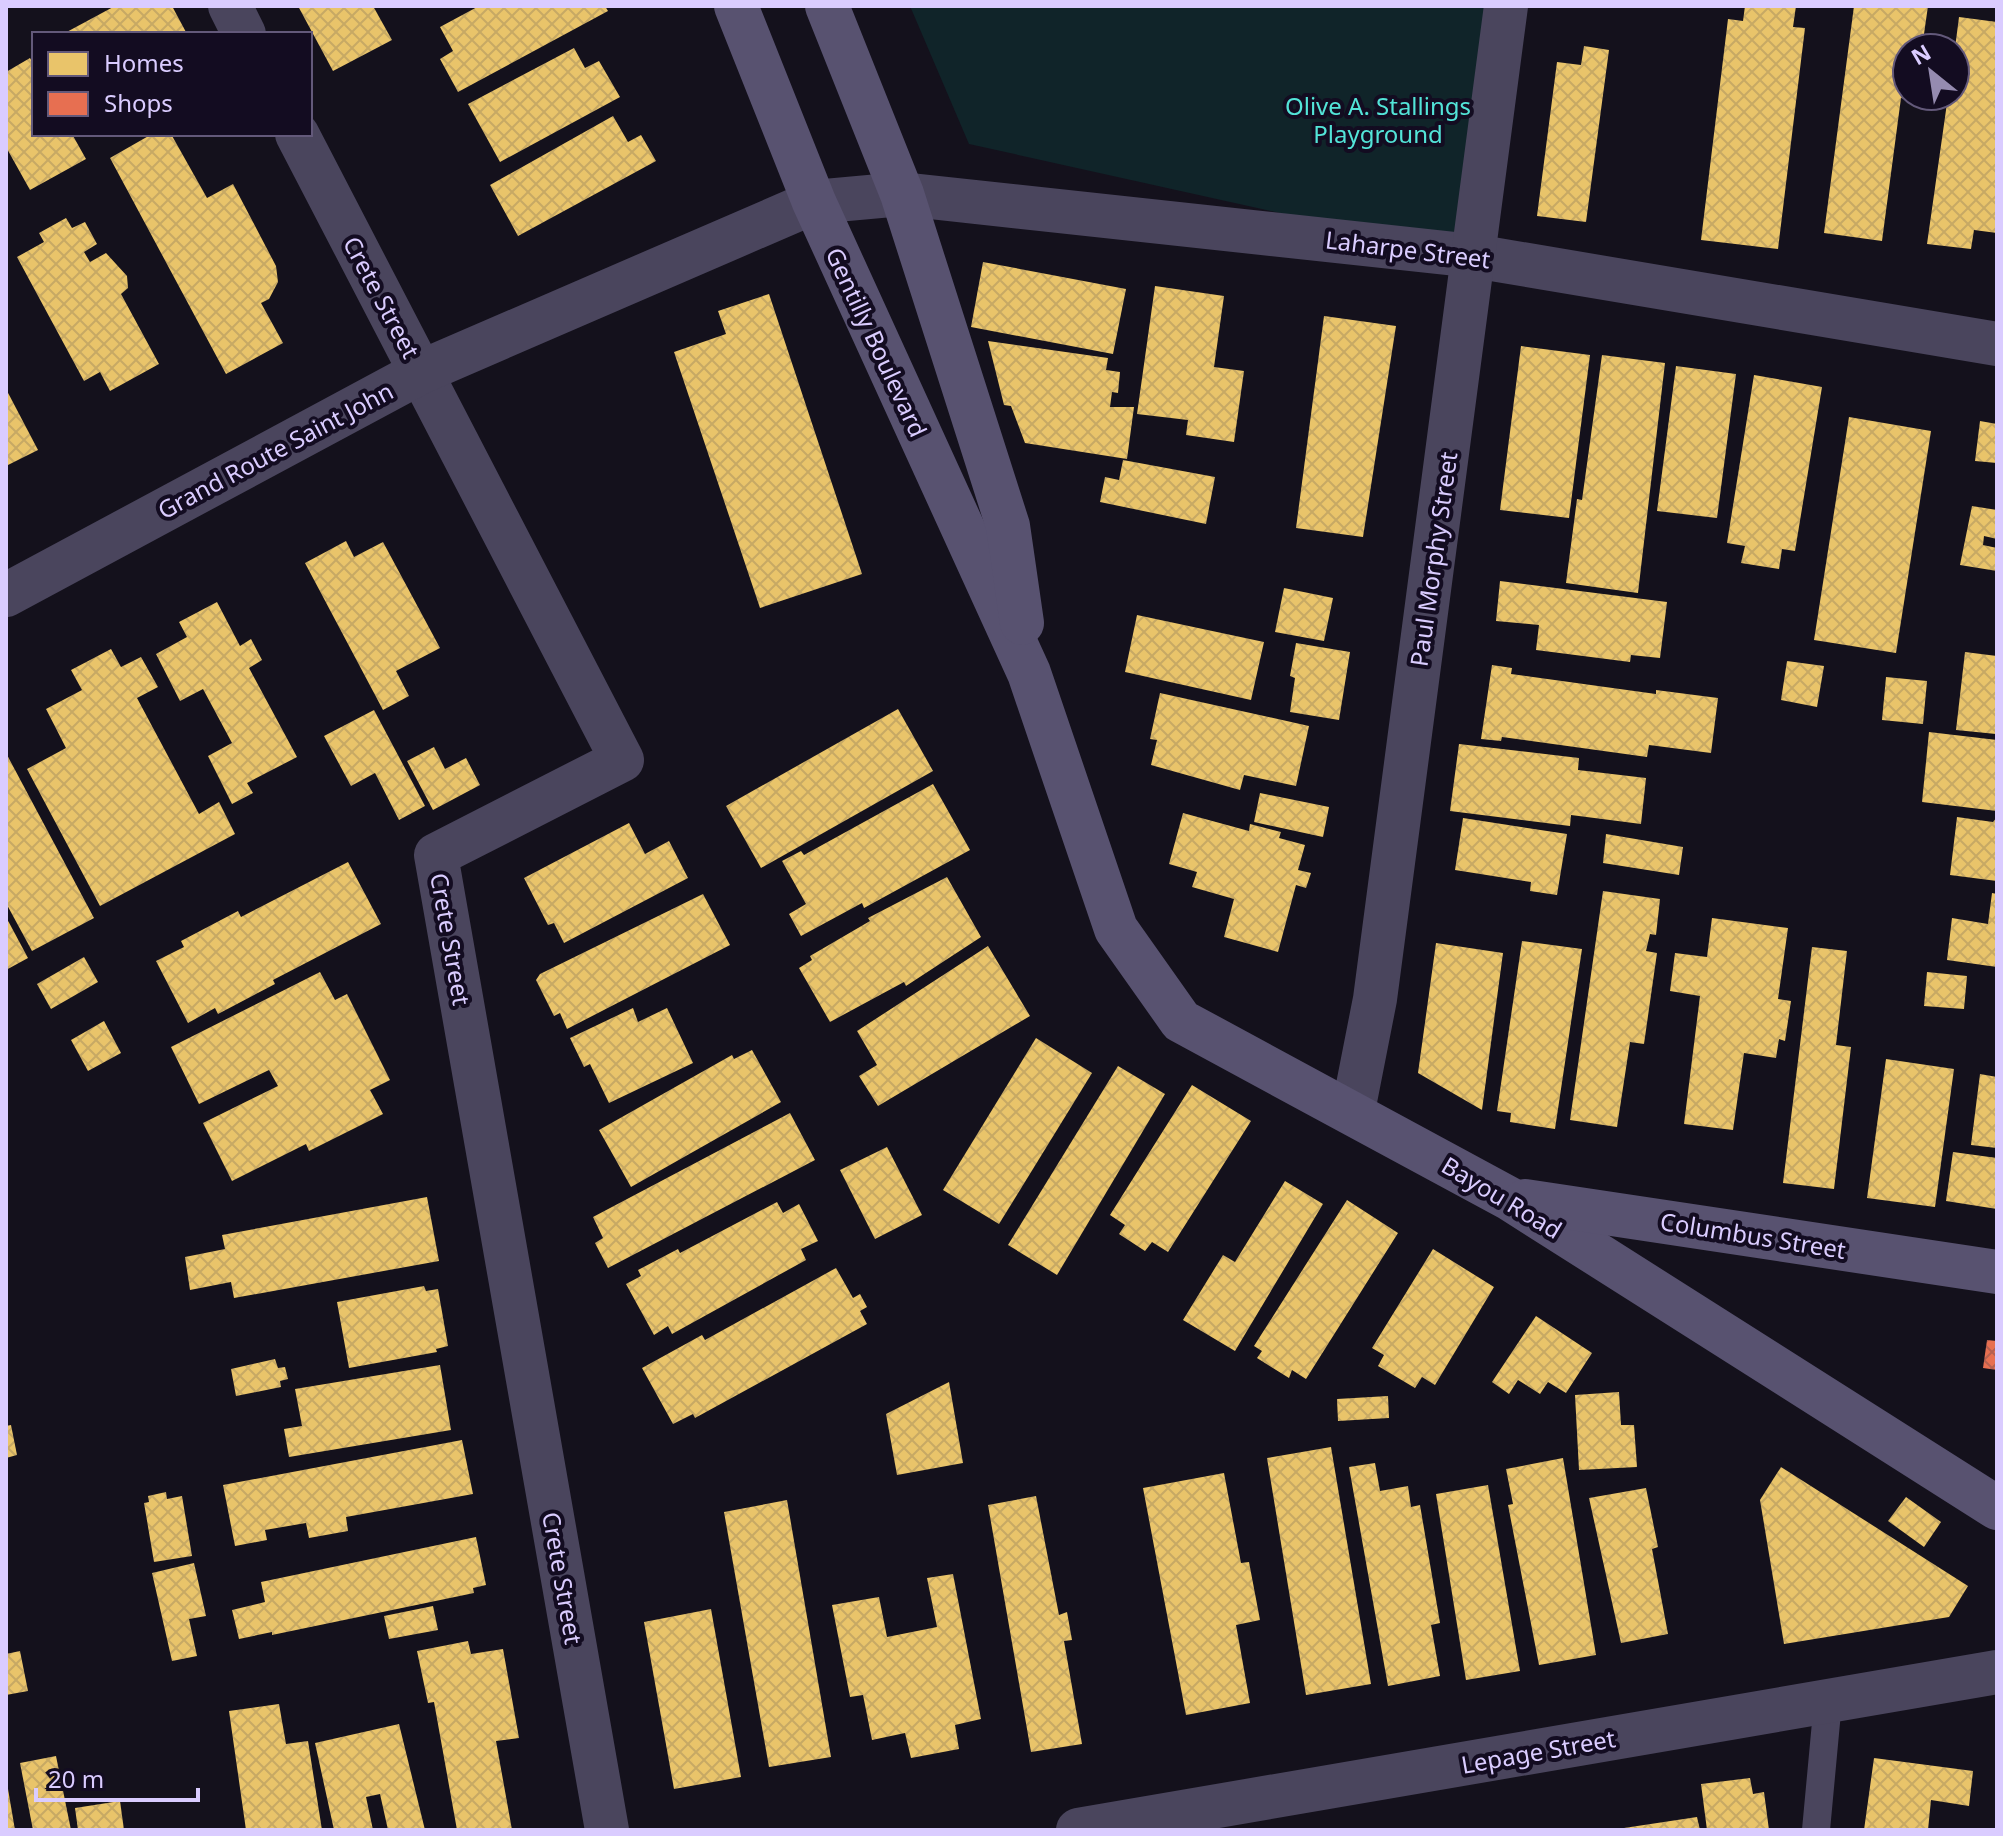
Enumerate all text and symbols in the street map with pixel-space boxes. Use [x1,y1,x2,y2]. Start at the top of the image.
legend [32,32,312,136]
north arrow [1891,32,1971,112]
text: N [1905,36,1936,71]
text: Homes [104,46,184,79]
text: Shops [104,86,173,119]
park label: Olive A. Stallings Playground [1285,89,1471,150]
street label: Laharpe Street [1324,223,1493,276]
street label: Crete Street [336,230,428,364]
street label: Gentilly Boulevard [819,242,935,442]
street label: Grand Route Saint John [151,374,399,526]
street label: Paul Morphy Street [1402,449,1464,669]
street label: Crete Street [423,870,479,1008]
street label: Bayou Road [1436,1148,1568,1246]
street label: Columbus Street [1658,1204,1848,1266]
street label: Crete Street [535,1509,591,1647]
street label: Lepage Street [1458,1721,1618,1781]
scale bar [36,1752,198,1802]
text: 20 m [48,1762,104,1795]

